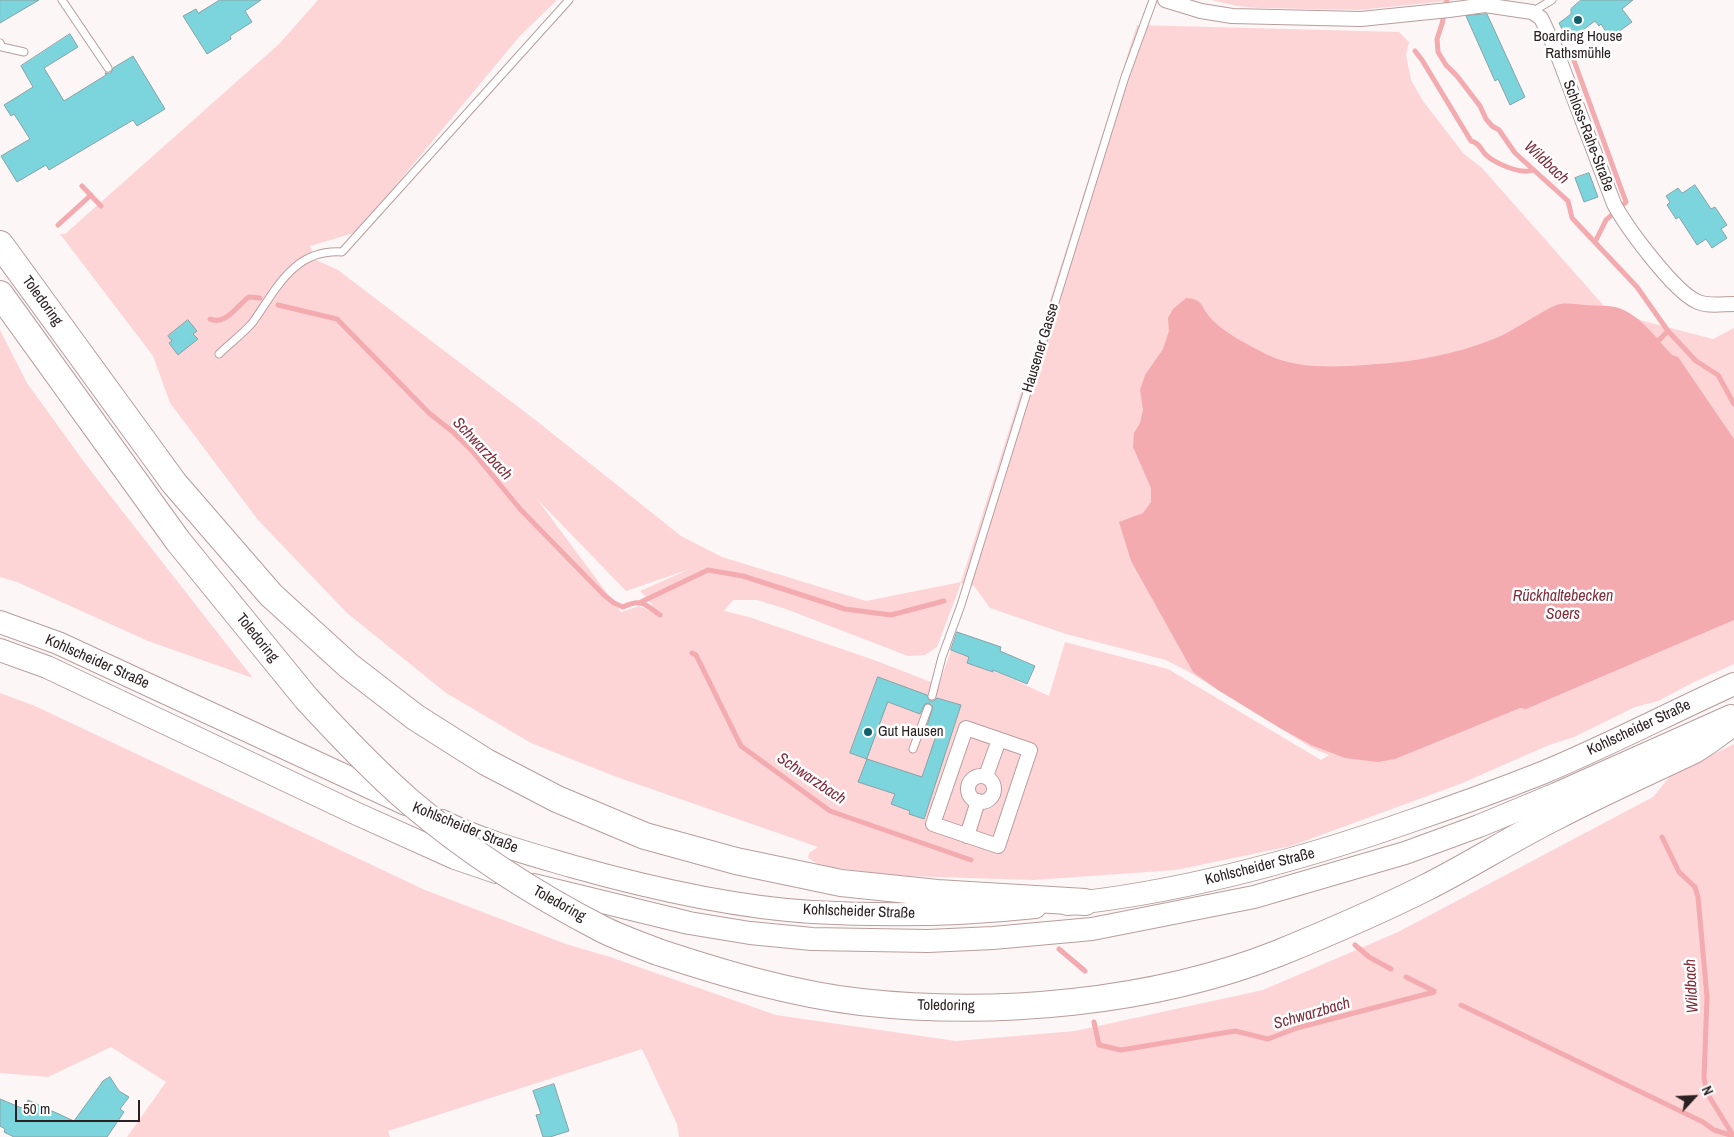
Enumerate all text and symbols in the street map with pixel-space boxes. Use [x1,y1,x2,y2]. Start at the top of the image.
marker: Boarding House Rathsmühle [1572,14,1584,26]
place label: Boarding House Rathsmühle [1534,28,1622,63]
street label: Schloss-Rahe-Straße [1559,78,1617,194]
water label: Wildbach [1520,137,1572,189]
street label: Toledoring [18,272,66,330]
street label: Hausener Gasse [1019,301,1063,395]
water label: Schwarzbach [448,414,516,484]
water label: Rückhaltebecken Soers [1513,587,1613,625]
street label: Toledoring [232,610,282,666]
street label: Kohlscheider Straße [42,631,152,693]
street label: Kohlscheider Straße [1584,696,1694,760]
place label: Gut Hausen [878,723,944,741]
marker: Gut Hausen [862,726,874,738]
water label: Schwarzbach [773,749,849,809]
street label: Kohlscheider Straße [410,799,520,857]
street label: Kohlscheider Straße [1203,845,1317,889]
street label: Toledoring [530,882,588,926]
street label: Kohlscheider Straße [803,901,915,923]
water label: Wildbach [1681,958,1703,1014]
water label: Schwarzbach [1272,994,1352,1034]
street label: Toledoring [917,997,975,1015]
north arrow [1669,1072,1719,1122]
text: N [1698,1083,1718,1098]
scale bar [18,1090,142,1122]
text: 50 m [23,1098,50,1119]

